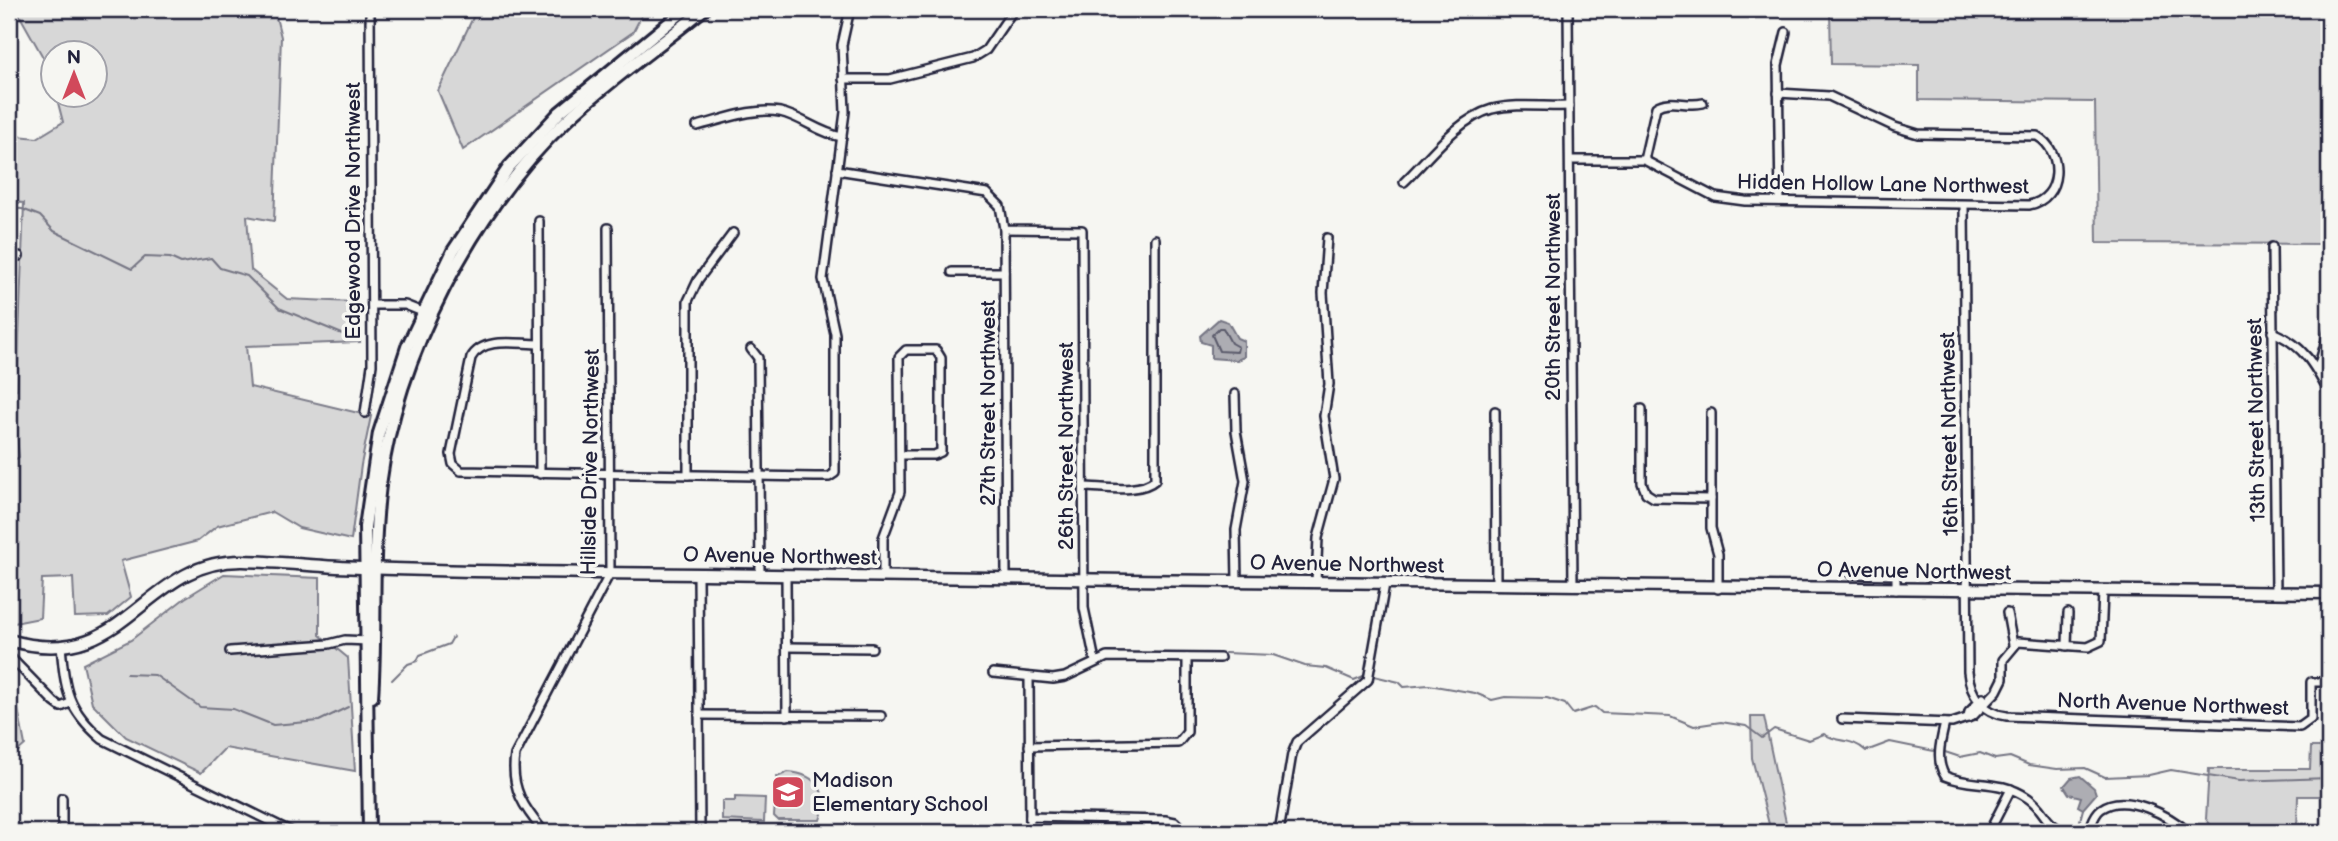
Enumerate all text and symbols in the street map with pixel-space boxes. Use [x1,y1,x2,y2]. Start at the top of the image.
north arrow [38,38,108,108]
text: N [67,47,81,70]
street label: Edgewood Drive Northwest [341,82,366,340]
street label: Hidden Hollow Lane Northwest [1737,169,2030,200]
street label: 20th Street Northwest [1541,192,1566,401]
street label: 27th Street Northwest [976,299,1001,506]
street label: 13th Street Northwest [2242,317,2271,522]
street label: 16th Street Northwest [1935,331,1964,536]
street label: 26th Street Northwest [1054,341,1079,550]
street label: Hillside Drive Northwest [576,348,605,576]
street label: O Avenue Northwest [683,542,878,571]
street label: O Avenue Northwest [1250,550,1445,579]
street label: O Avenue Northwest [1817,557,2012,586]
street label: North Avenue Northwest [2057,688,2290,721]
place label: Madison Elementary School [812,768,988,817]
school or university icon: Madison Elementary School [769,773,807,811]

